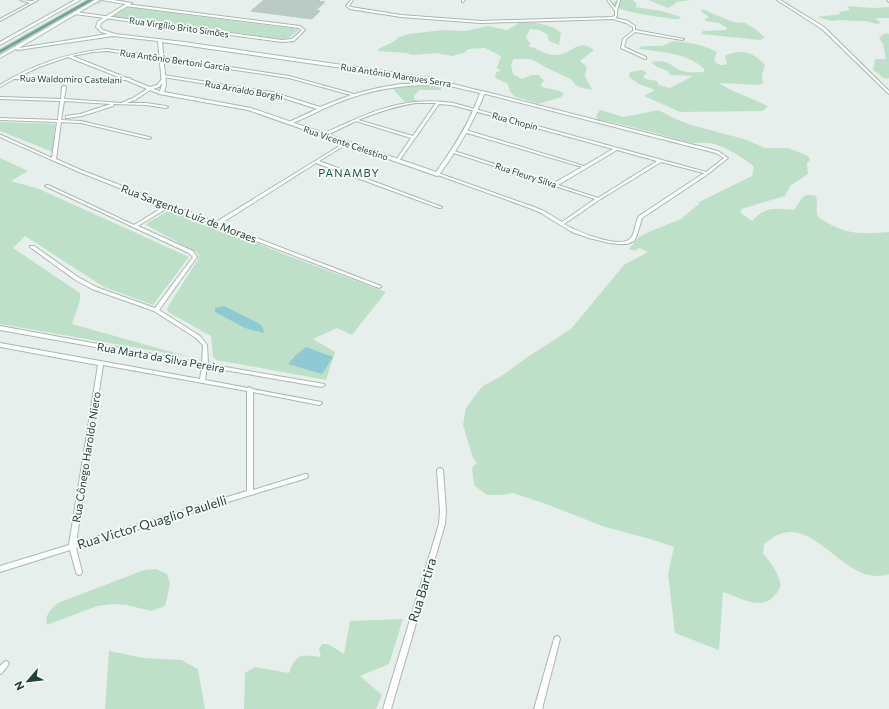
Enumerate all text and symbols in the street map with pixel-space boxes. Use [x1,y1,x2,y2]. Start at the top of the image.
street label: Rua Virgílio Brito Simões [128,15,230,39]
street label: Rua Antônio Bertoni Garcia [119,47,231,73]
street label: Rua Antônio Marques Serra [340,61,452,89]
street label: Rua Waldomiro Castelani [20,73,122,85]
street label: Rua Arnaldo Borghi [204,78,284,102]
street label: Rua Chopin [491,110,539,132]
street label: Rua Vicente Celestino [302,123,390,163]
street label: Rua Fleury Silva [494,160,558,190]
district label: PANAMBY [318,166,380,179]
street label: Rua Sargento Luíz de Moraes [119,181,259,245]
street label: Rua Marta da Silva Pereira [96,339,226,375]
street label: Rua Cônego Haroldo Niero [69,390,103,523]
street label: Rua Victor Quaglio Paulelli [75,492,229,552]
street label: Rua Bartira [405,556,439,624]
north arrow [8,661,48,701]
text: N [11,679,26,693]

